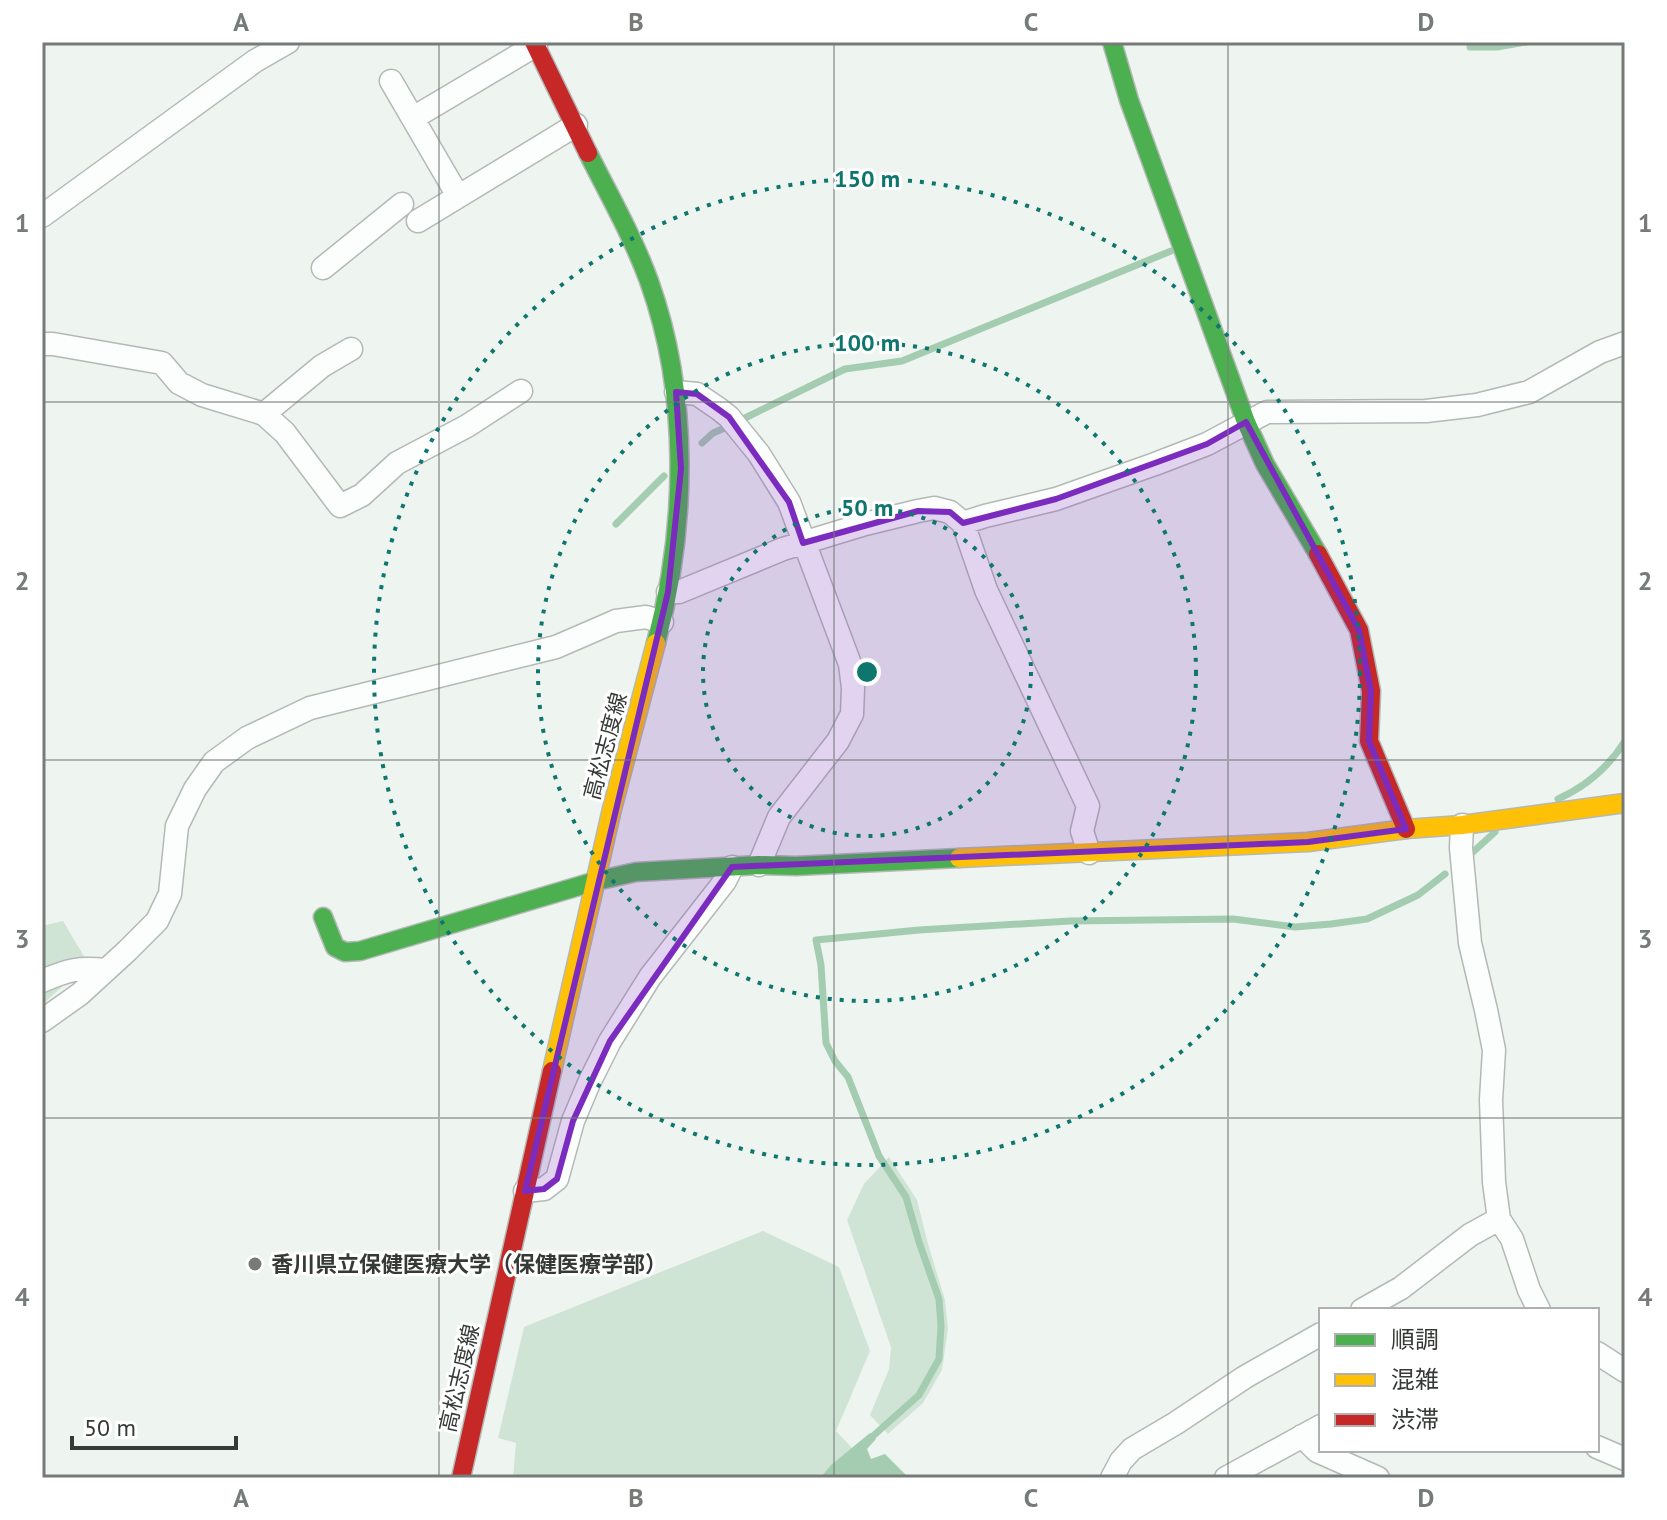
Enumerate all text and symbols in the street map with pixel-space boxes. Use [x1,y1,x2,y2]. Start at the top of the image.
text: A [233,5,249,38]
text: B [628,5,644,38]
text: C [1024,5,1038,38]
text: D [1418,5,1434,38]
text: 150 m [834,163,900,194]
text: 1 [15,206,29,239]
text: 1 [1638,206,1652,239]
text: 100 m [834,327,900,358]
text: 50 m [841,492,893,523]
text: 2 [15,564,29,597]
text: 2 [1638,564,1652,597]
centre of rings [853,658,881,686]
street label: 高松志度線 [577,689,633,803]
text: 3 [15,922,29,955]
text: 3 [1638,922,1652,955]
place label: 香川県立保健医療大学（保健医療学部） [271,1250,667,1278]
marker: 香川県立保健医療大学（保健医療学部） [246,1255,264,1273]
text: 4 [15,1280,30,1313]
text: 4 [1638,1280,1653,1313]
legend [1319,1308,1599,1452]
street label: 高松志度線 [433,1321,485,1435]
text: 順調 [1391,1324,1439,1355]
text: 混雑 [1391,1364,1439,1395]
scale bar [72,1400,236,1450]
text: 渋滞 [1391,1404,1439,1435]
text: 50 m [84,1412,136,1443]
text: A [233,1481,249,1514]
text: B [628,1481,644,1514]
text: C [1024,1481,1038,1514]
text: D [1418,1481,1434,1514]

